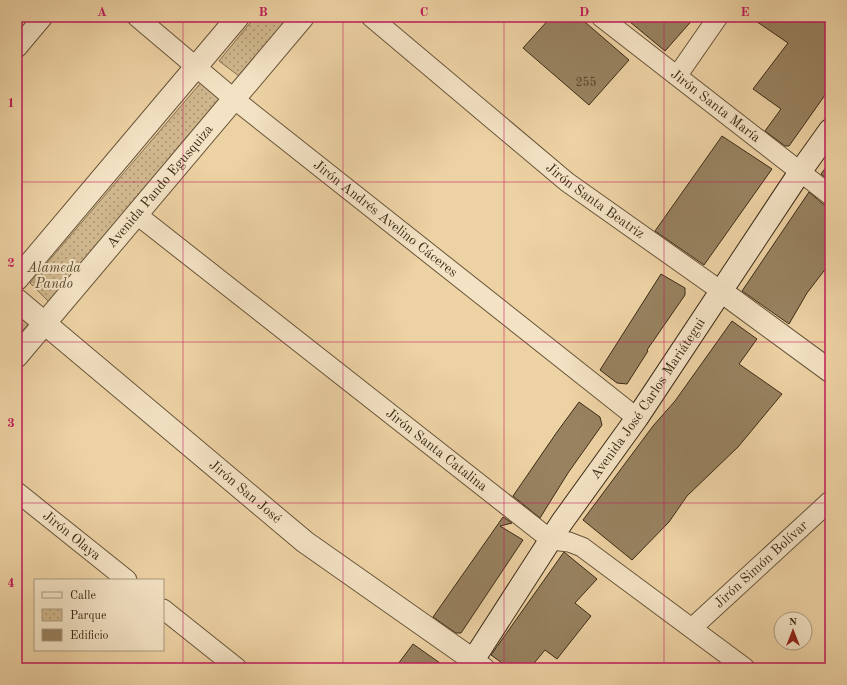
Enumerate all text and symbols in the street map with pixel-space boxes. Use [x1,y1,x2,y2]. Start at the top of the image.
text: A [97,6,107,19]
text: B [258,6,268,19]
text: C [420,6,428,19]
text: D [579,6,589,19]
text: E [741,6,750,19]
street label: Jirón Santa María [668,67,763,145]
house number: 255 [576,76,596,89]
text: 1 [7,97,15,110]
street label: Avenida Pando Egusquiza [104,122,216,251]
street label: Jirón Andrés Avelino Cáceres [311,158,460,280]
street label: Jirón Santa Beatriz [543,160,647,241]
text: 2 [7,257,15,270]
park label: Alameda Pando [26,261,81,291]
street label: Avenida José Carlos Mariátegui [588,316,708,482]
street label: Jirón Santa Catalina [383,406,490,494]
text: 3 [7,417,15,430]
street label: Jirón San José [206,458,284,526]
street label: Jirón Olaya [40,508,103,563]
street label: Jirón Simón Bolívar [712,518,811,611]
text: 4 [7,577,15,590]
legend [34,579,164,651]
text: Calle [70,590,96,602]
text: Parque [70,610,107,622]
north arrow [773,611,813,651]
text: N [789,617,798,628]
text: Edificio [70,630,109,642]

